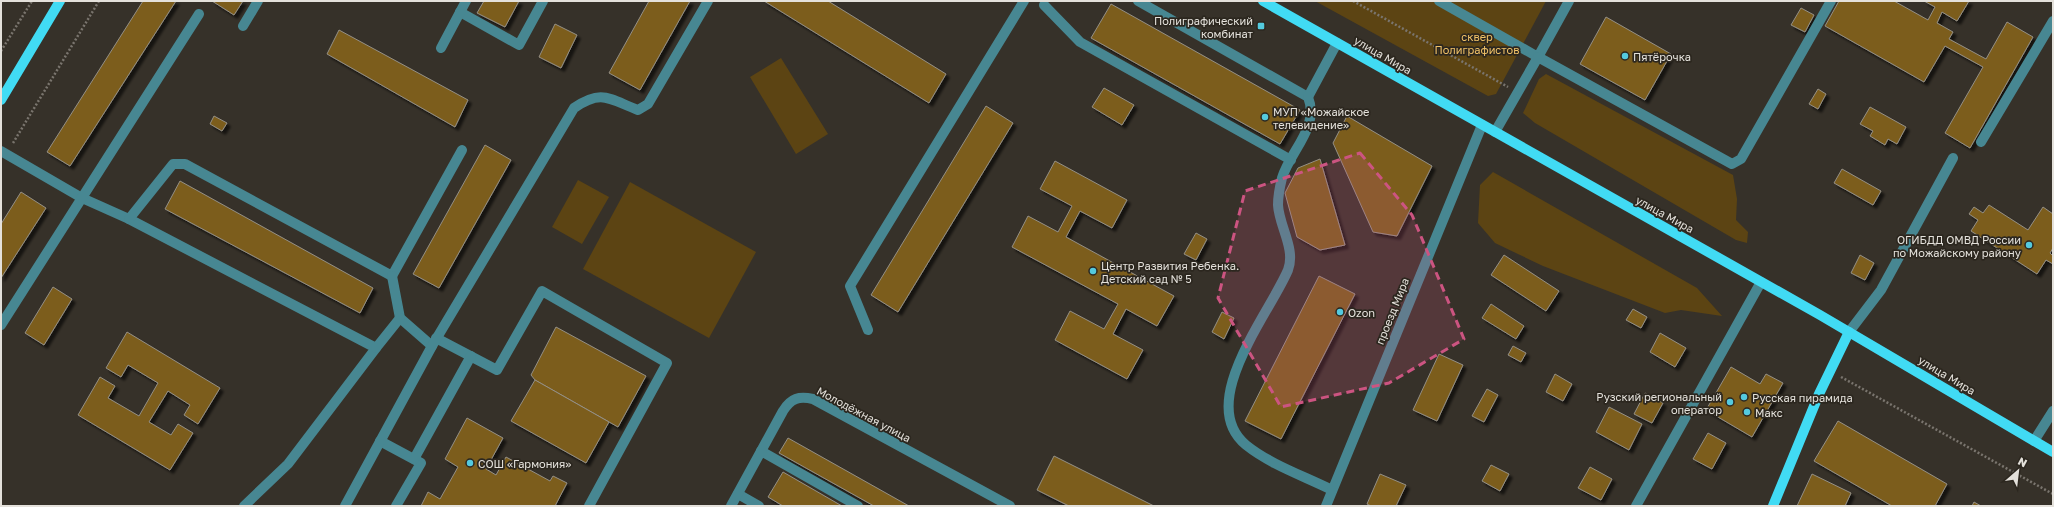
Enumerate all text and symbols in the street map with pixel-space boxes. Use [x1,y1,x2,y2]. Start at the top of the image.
place label: Полиграфический комбинат [1154,14,1254,40]
marker: Полиграфический комбинат [1256,21,1266,31]
park label: сквер Полиграфистов [1435,30,1519,56]
street label: улица Мира [1352,33,1414,77]
place label: Пятёрочка [1633,50,1691,63]
marker: Пятёрочка [1620,51,1630,61]
place label: МУП «Можайское телевидение» [1273,105,1369,131]
marker: МУП «Можайское телевидение» [1260,112,1270,122]
street label: улица Мира [1634,193,1696,235]
place label: ОГИБДД ОМВД России по Можайскому району [1893,233,2021,259]
marker: ОГИБДД ОМВД России по Можайскому району [2024,240,2034,250]
place label: Центр Развития Ребенка. Детский сад № 5 [1101,259,1239,285]
marker: Центр Развития Ребенка. Детский сад № 5 [1088,266,1098,276]
street label: проезд Мира [1373,276,1411,346]
place label: Ozon [1348,306,1375,319]
marker: Ozon [1335,307,1345,317]
street label: улица Мира [1916,353,1978,397]
street label: Молодёжная улица [815,384,913,444]
place label: Рузский региональный оператор [1596,390,1722,416]
place label: Русская пирамида [1752,391,1853,404]
marker: Русская пирамида [1739,392,1749,402]
marker: Рузский региональный оператор [1725,397,1735,407]
place label: Макс [1755,406,1783,419]
marker: Макс [1742,407,1752,417]
north arrow [1998,451,2038,491]
text: N [2016,454,2030,469]
place label: СОШ «Гармония» [478,457,571,470]
marker: СОШ «Гармония» [465,458,475,468]

